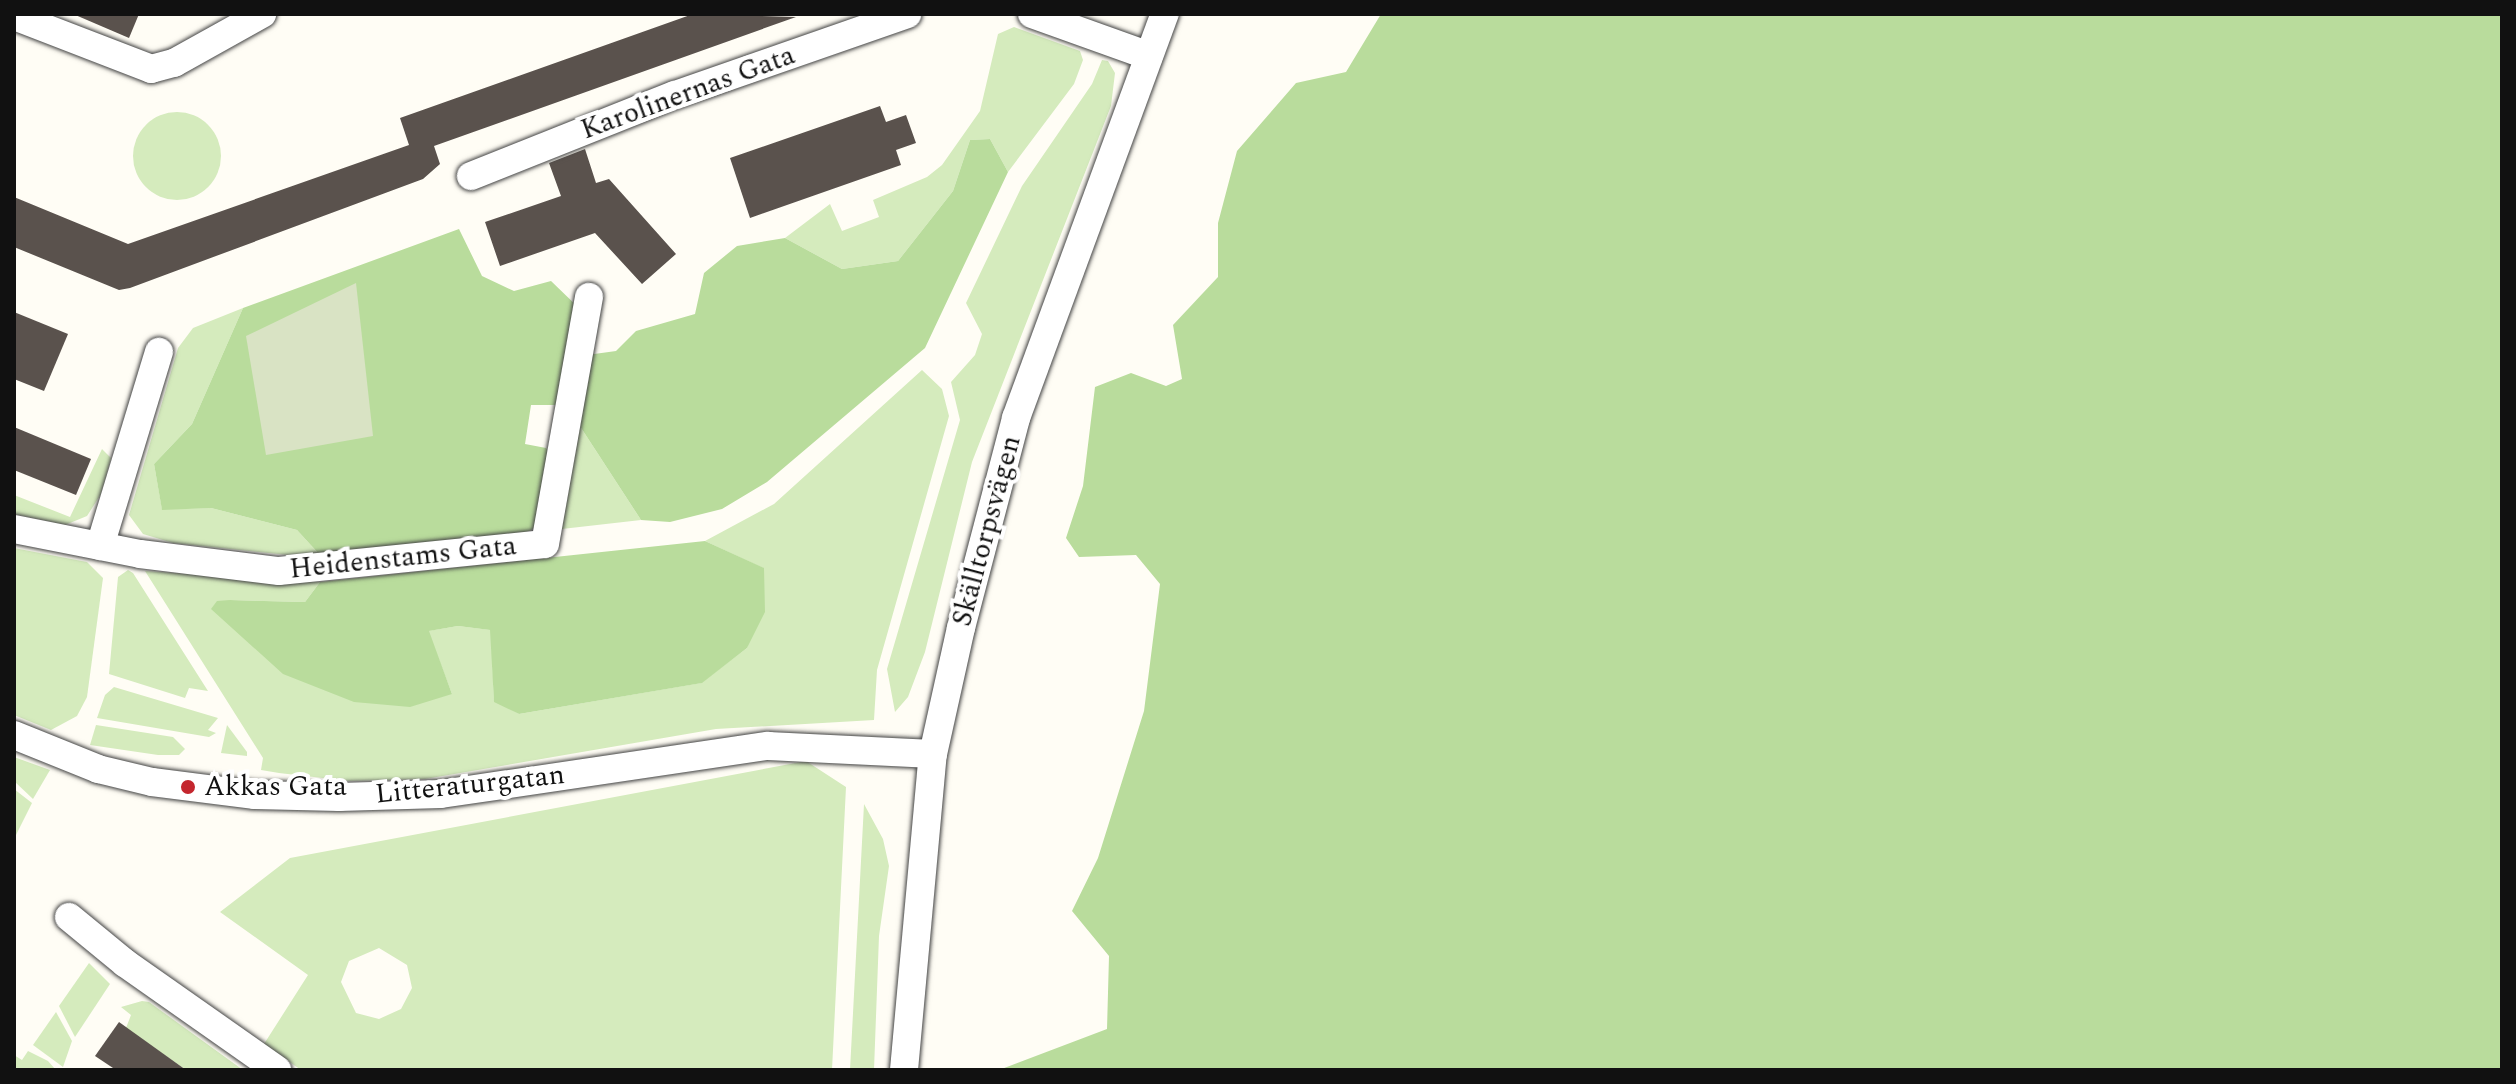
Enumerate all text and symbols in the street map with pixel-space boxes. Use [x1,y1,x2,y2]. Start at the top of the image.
street label: Karolinernas Gata [576,39,800,147]
street label: Skälltorpsvägen [945,432,1029,630]
street label: Heidenstams Gata [288,529,518,587]
street label: Litteraturgatan [374,758,566,812]
place label: Akkas Gata [204,770,347,804]
marker: Akkas Gata [179,778,197,796]

